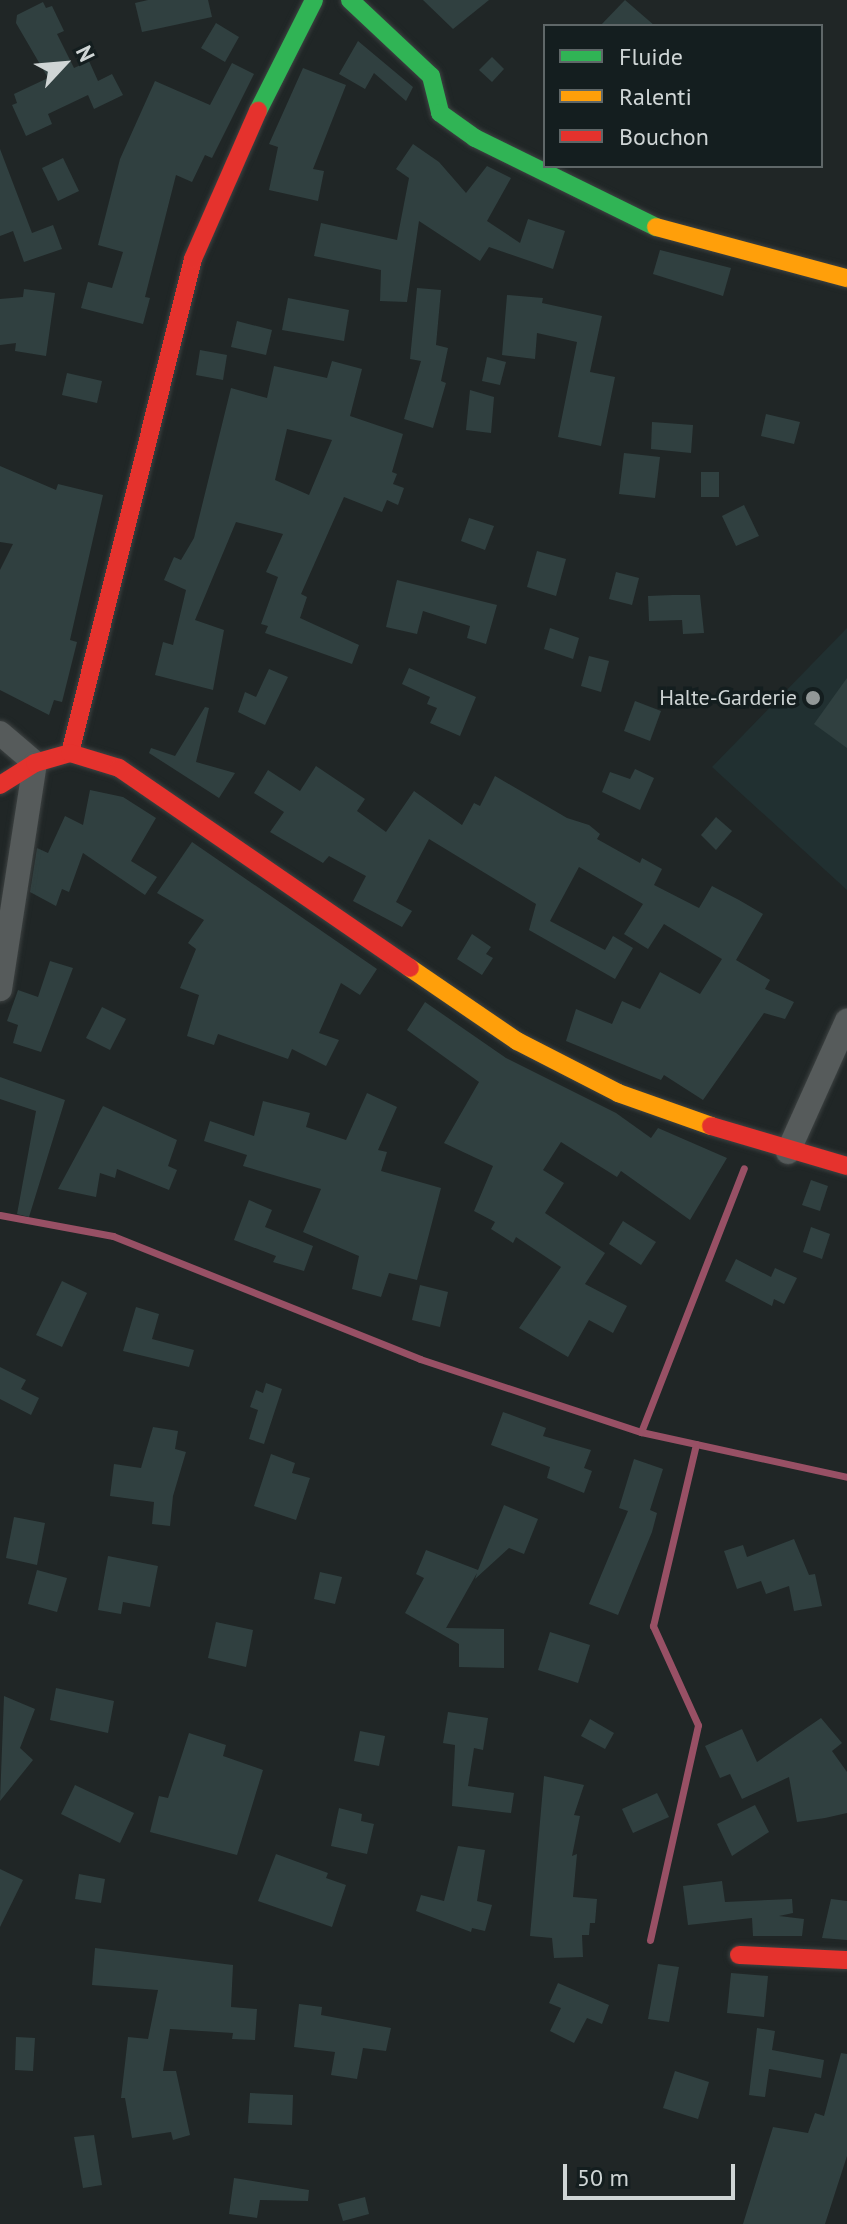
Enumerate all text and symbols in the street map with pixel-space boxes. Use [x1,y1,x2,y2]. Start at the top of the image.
north arrow [24,24,104,104]
legend [543,24,823,168]
text: N [70,41,101,66]
text: Fluide [619,41,683,72]
text: Ralenti [619,81,692,112]
text: Bouchon [619,121,709,152]
place label: Halte-Garderie [659,685,797,711]
marker: Halte-Garderie [804,689,822,707]
scale bar [567,2148,739,2198]
text: 50 m [577,2162,629,2193]

